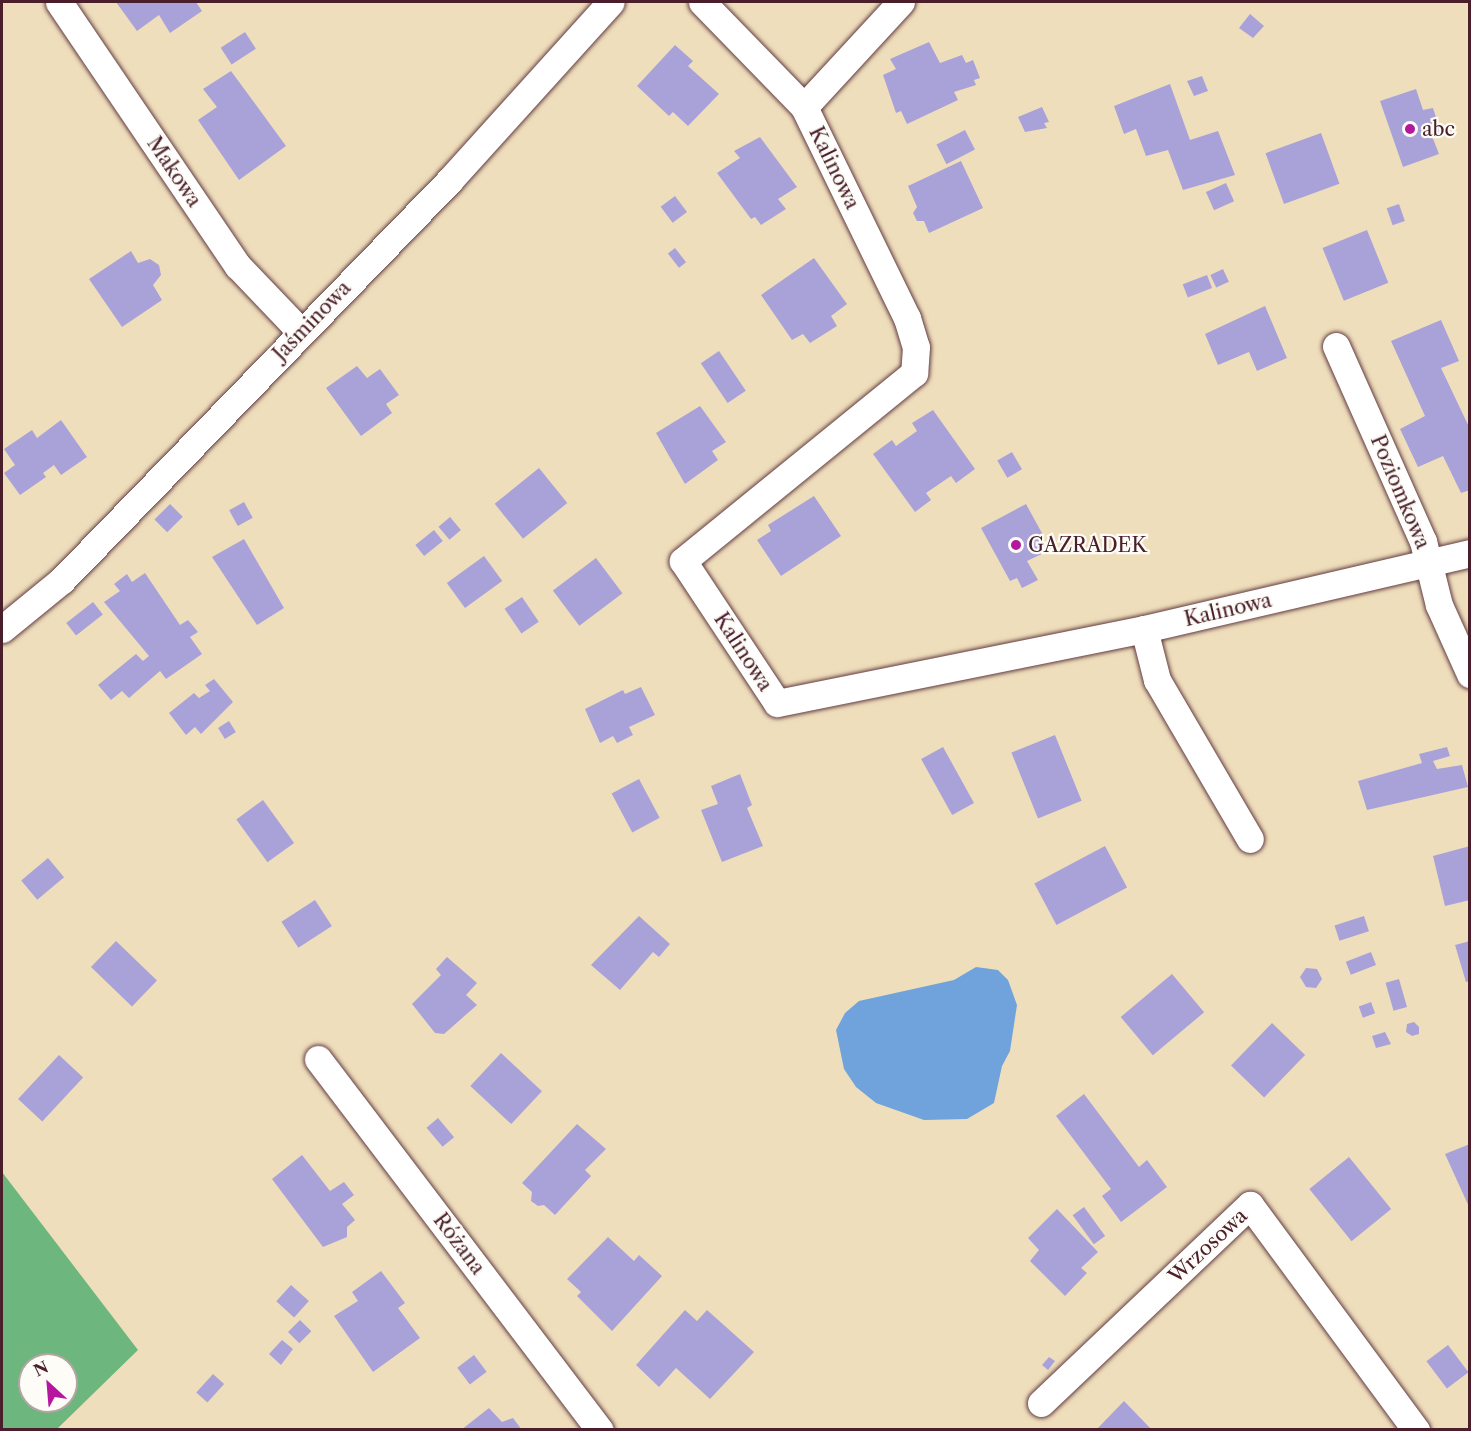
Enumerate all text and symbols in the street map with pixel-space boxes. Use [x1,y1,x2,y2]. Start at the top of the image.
place label: abc [1422,117,1455,141]
marker: abc [1403,122,1417,136]
street label: Kalinowa [804,123,864,213]
street label: Makowa [142,132,206,212]
street label: Jaśminowa [268,276,356,366]
street label: Poziomkowa [1365,431,1435,553]
place label: GAZRADEK [1028,533,1147,557]
marker: GAZRADEK [1009,538,1023,552]
street label: Kalinowa [1182,588,1274,632]
street label: Kalinowa [709,608,777,696]
street label: Wrzosowa [1164,1204,1252,1288]
street label: Różana [428,1209,490,1279]
north arrow [18,1353,78,1413]
text: N [30,1357,52,1381]

